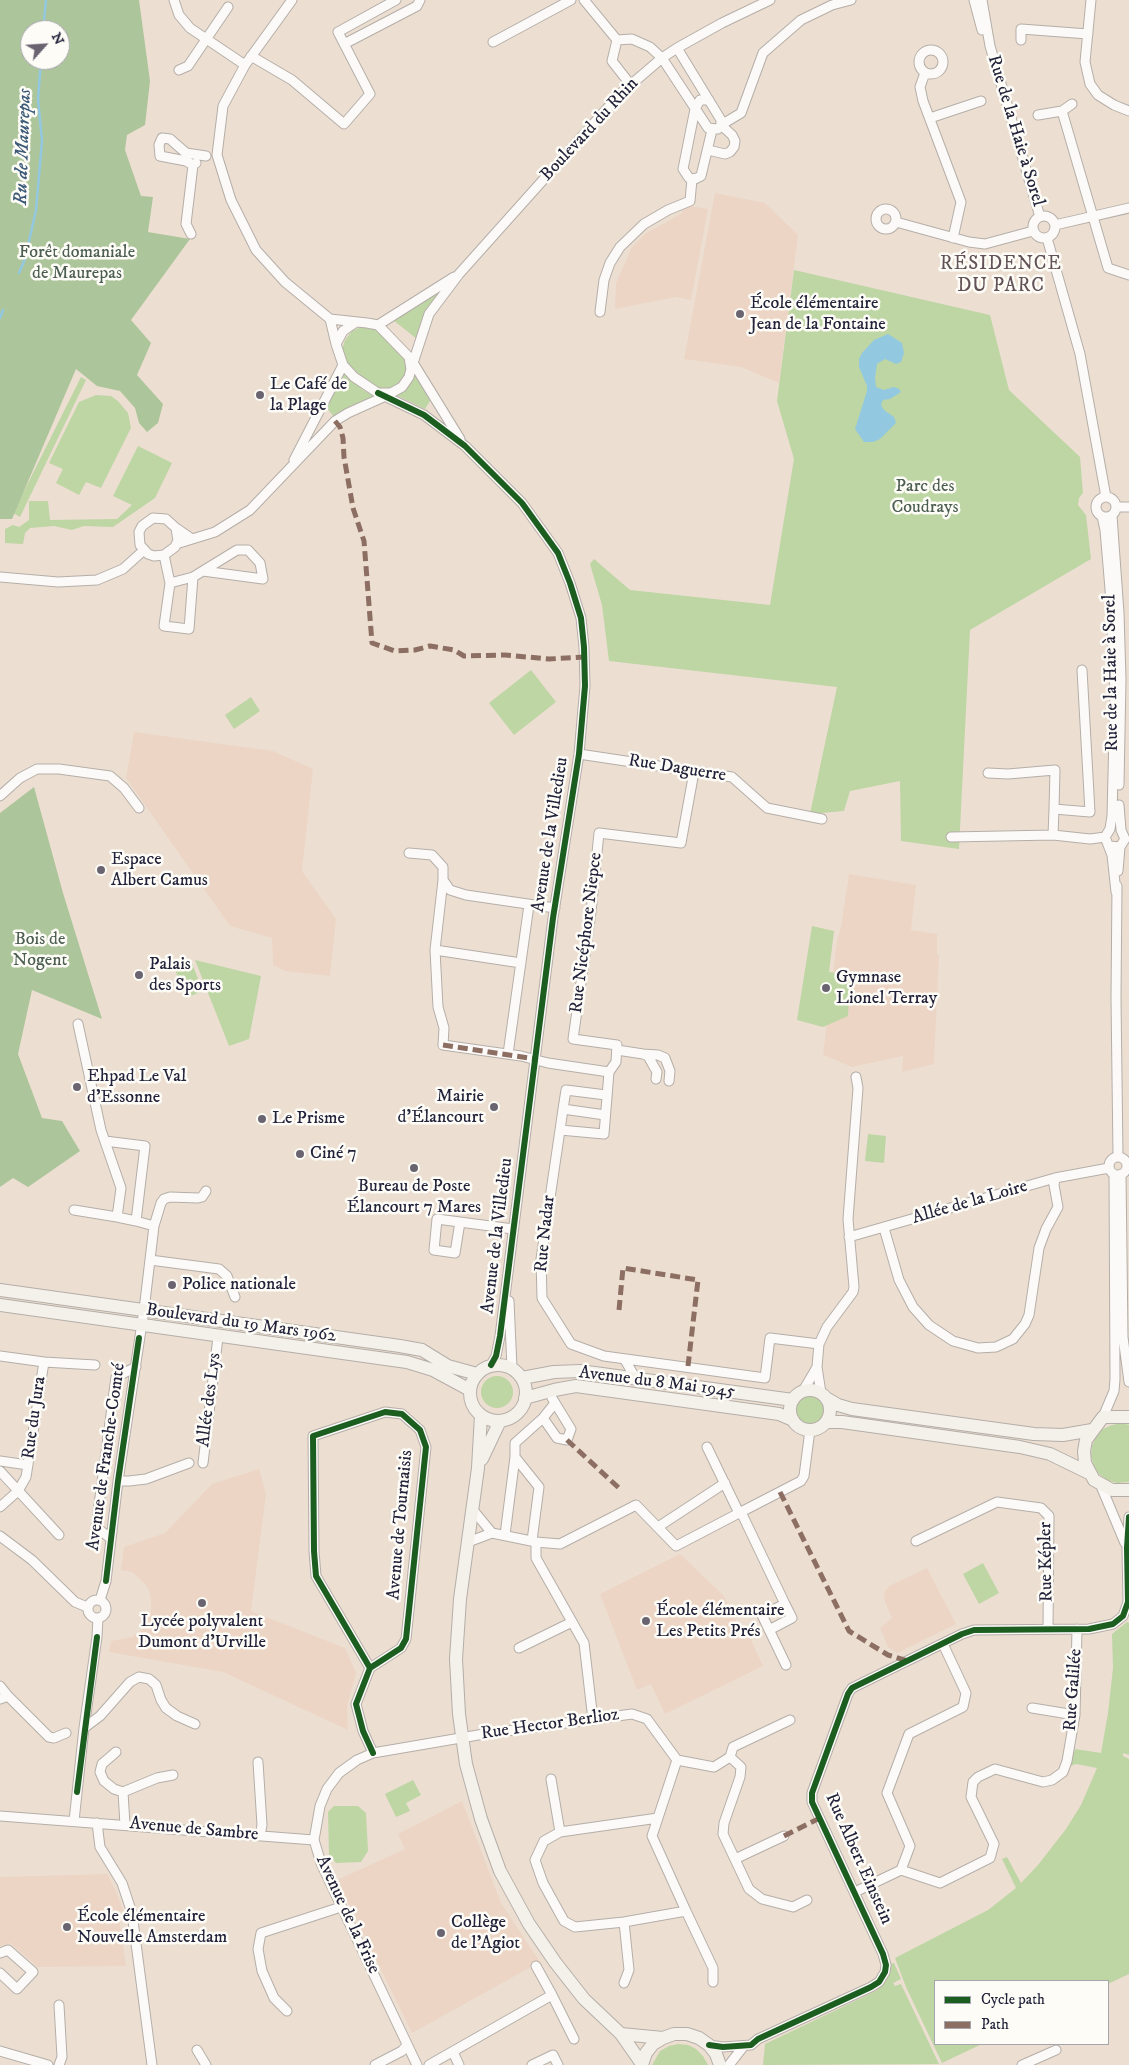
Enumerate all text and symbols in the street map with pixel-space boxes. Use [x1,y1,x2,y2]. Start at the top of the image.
north arrow [20,20,70,70]
text: N [47,30,68,48]
street label: Rue de la Haie à Sorel [982,53,1048,209]
street label: Boulevard du Rhin [537,74,643,186]
water label: Ru de Maurepas [11,89,37,205]
park label: Forêt domaniale de Maurepas [19,242,135,284]
district label: RÉSIDENCE DU PARC [939,254,1063,298]
place label: École élémentaire Jean de la Fontaine [750,293,886,336]
marker: École élémentaire Jean de la Fontaine [734,308,746,320]
place label: Le Café de la Plage [270,374,347,416]
marker: Le Café de la Plage [254,389,266,401]
park label: Parc des Coudrays [891,476,959,518]
street label: Rue de la Haie à Sorel [1100,594,1124,752]
street label: Rue Daguerre [627,751,727,787]
street label: Avenue de la Villedieu [528,756,574,914]
place label: Espace Albert Camus [111,849,208,892]
street label: Rue Nicéphore Niepce [566,851,608,1015]
marker: Espace Albert Camus [95,864,107,876]
park label: Bois de Nogent [13,929,67,972]
place label: Palais des Sports [149,954,221,996]
place label: Gymnase Lionel Terray [836,967,937,1010]
marker: Palais des Sports [133,969,145,981]
marker: Gymnase Lionel Terray [820,982,832,994]
place label: Ehpad Le Val d'Essonne [87,1066,186,1108]
marker: Ehpad Le Val d'Essonne [71,1081,83,1093]
place label: Mairie d'Élancourt [398,1086,484,1128]
marker: Mairie d'Élancourt [488,1101,500,1113]
place label: Le Prisme [272,1108,345,1130]
marker: Le Prisme [256,1113,268,1125]
place label: Ciné 7 [310,1143,357,1165]
marker: Ciné 7 [294,1148,306,1160]
street label: Avenue de la Villedieu [478,1157,518,1315]
marker: Bureau de Poste Élancourt 7 Mares [408,1162,420,1174]
place label: Bureau de Poste Élancourt 7 Mares [347,1176,481,1218]
street label: Allée de la Loire [910,1176,1030,1230]
street label: Rue Nadar [531,1194,561,1274]
place label: Police nationale [182,1274,296,1296]
marker: Police nationale [166,1279,178,1291]
street label: Boulevard du 19 Mars 1962 [144,1300,338,1348]
street label: Allée des Lys [194,1352,226,1448]
street label: Avenue de Franche-Comté [83,1362,131,1552]
street label: Avenue du 8 Mai 1945 [578,1363,736,1403]
street label: Rue du Jura [19,1375,51,1461]
street label: Avenue de Tournaisis [384,1449,418,1601]
street label: Rue Képler [1036,1522,1058,1602]
marker: Lycée polyvalent Dumont d'Urville [196,1597,208,1609]
place label: École élémentaire Les Petits Prés [656,1600,785,1642]
place label: Lycée polyvalent Dumont d'Urville [138,1611,266,1654]
marker: École élémentaire Les Petits Prés [640,1615,652,1627]
street label: Rue Galilée [1060,1648,1088,1732]
street label: Rue Hector Berlioz [480,1705,620,1745]
street label: Rue Albert Einstein [819,1790,897,1928]
street label: Avenue de Sambre [129,1814,259,1846]
street label: Avenue de la Frise [310,1852,384,1978]
place label: École élémentaire Nouvelle Amsterdam [77,1906,227,1948]
place label: Collège de l'Agiot [451,1912,520,1955]
marker: École élémentaire Nouvelle Amsterdam [61,1921,73,1933]
marker: Collège de l'Agiot [435,1927,447,1939]
legend [934,1980,1109,2045]
text: Cycle path [981,1990,1045,2009]
text: Path [981,2015,1009,2034]

